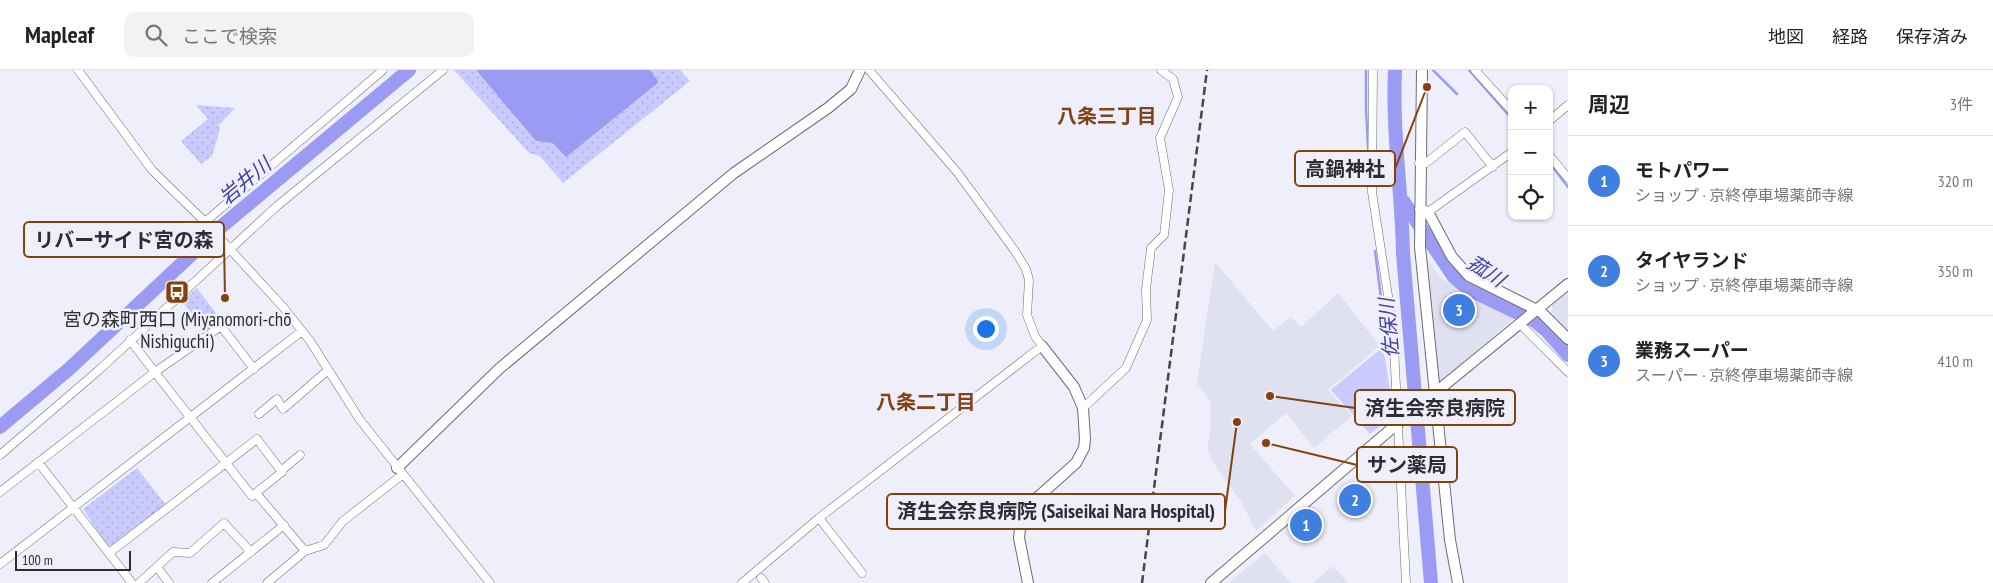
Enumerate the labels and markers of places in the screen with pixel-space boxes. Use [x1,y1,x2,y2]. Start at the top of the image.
callout: 高鍋神社 [1295,151,1395,186]
callout: リバーサイド宮の森 [24,222,224,257]
bus stop icon: 宮の森町西口 (Miyanomori-chō Nishiguchi) [164,279,190,305]
pin: 3 [1443,291,1475,329]
place label: 宮の森町西口 (Miyanomori-chō Nishiguchi) [63,307,291,353]
callout: 済生会奈良病院 [1355,390,1515,425]
callout: サン薬局 [1357,447,1457,482]
pin: 2 [1339,481,1371,519]
callout: 済生会奈良病院 (Saiseikai Nara Hospital) [887,494,1225,529]
pin: 1 [1290,506,1322,544]

